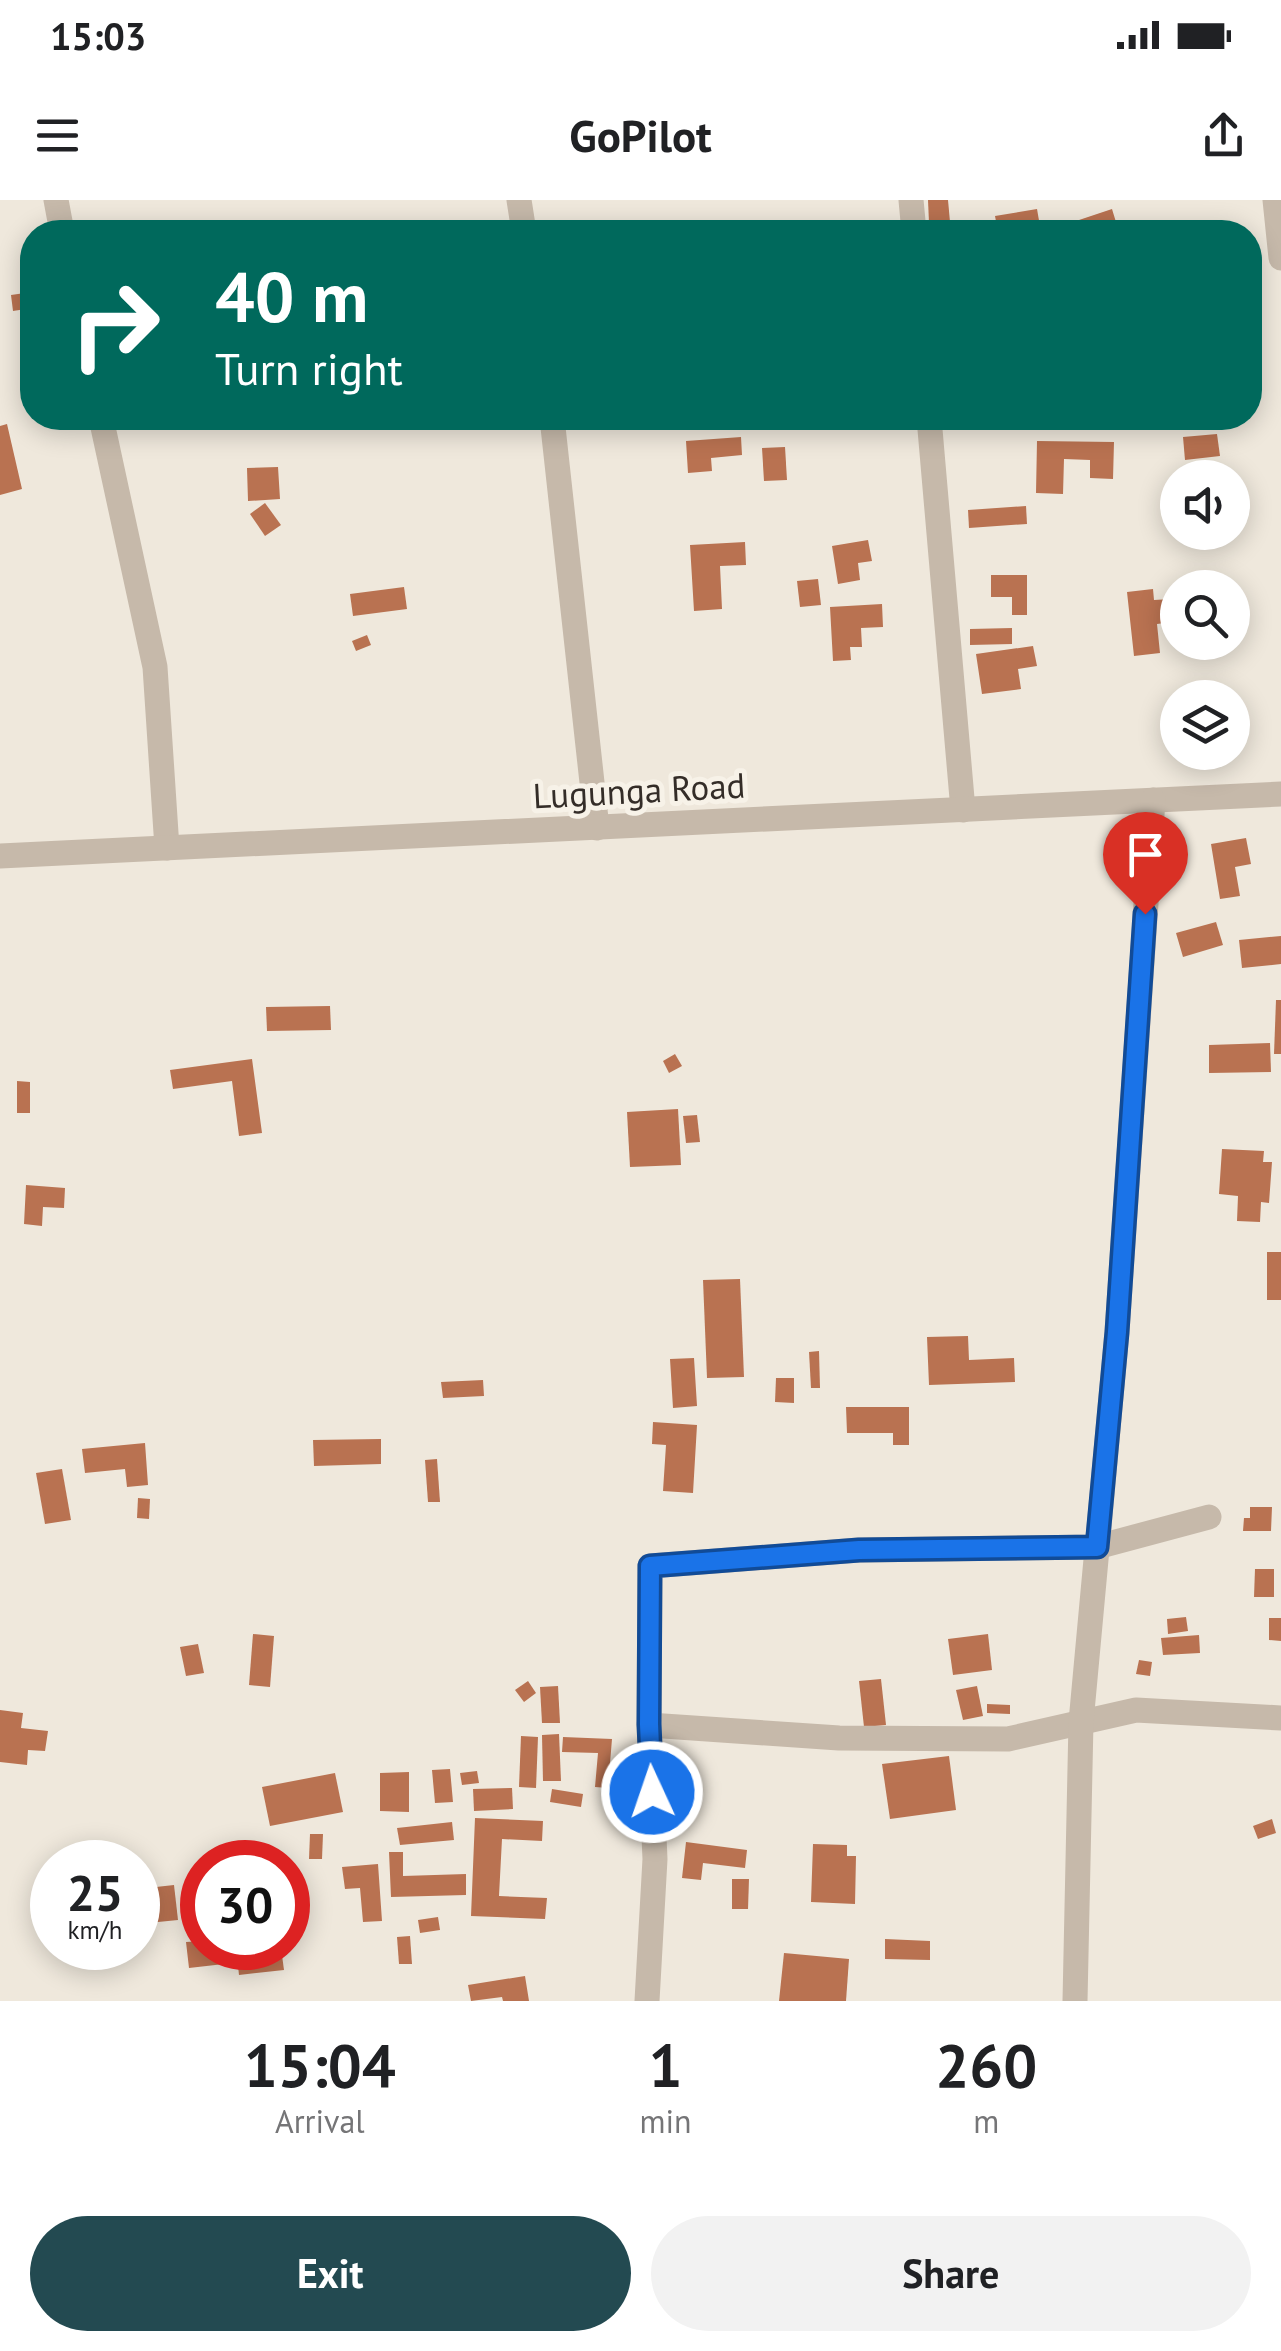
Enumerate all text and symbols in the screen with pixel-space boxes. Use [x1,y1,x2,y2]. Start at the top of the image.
text: 15:03 [50,11,146,60]
text: GoPilot [569,106,712,164]
icon: menu [30,108,85,163]
icon: share [1196,108,1251,163]
text: 40 m [215,251,368,341]
icon: right [50,260,180,390]
text: Turn right [215,339,403,397]
map controls [1160,460,1250,770]
button: sound [1160,460,1250,550]
button: search [1160,570,1250,660]
button: layers [1160,680,1250,770]
street label: Lugunga Road [532,761,746,819]
pin [1103,812,1188,915]
icon: arrive [1118,827,1173,882]
position arrow [600,1740,704,1844]
speed limit sign: 30 [180,1840,310,1970]
text: 25 [67,1860,123,1925]
text: km/h [68,1914,122,1946]
text: 15:04 [244,2026,396,2104]
text: 1 [649,2026,683,2104]
text: 260 [935,2026,1037,2104]
text: Arrival [275,2100,365,2142]
text: min [640,2100,692,2142]
text: m [973,2100,999,2142]
button: Exit [30,2216,631,2331]
button: Share [651,2216,1251,2331]

